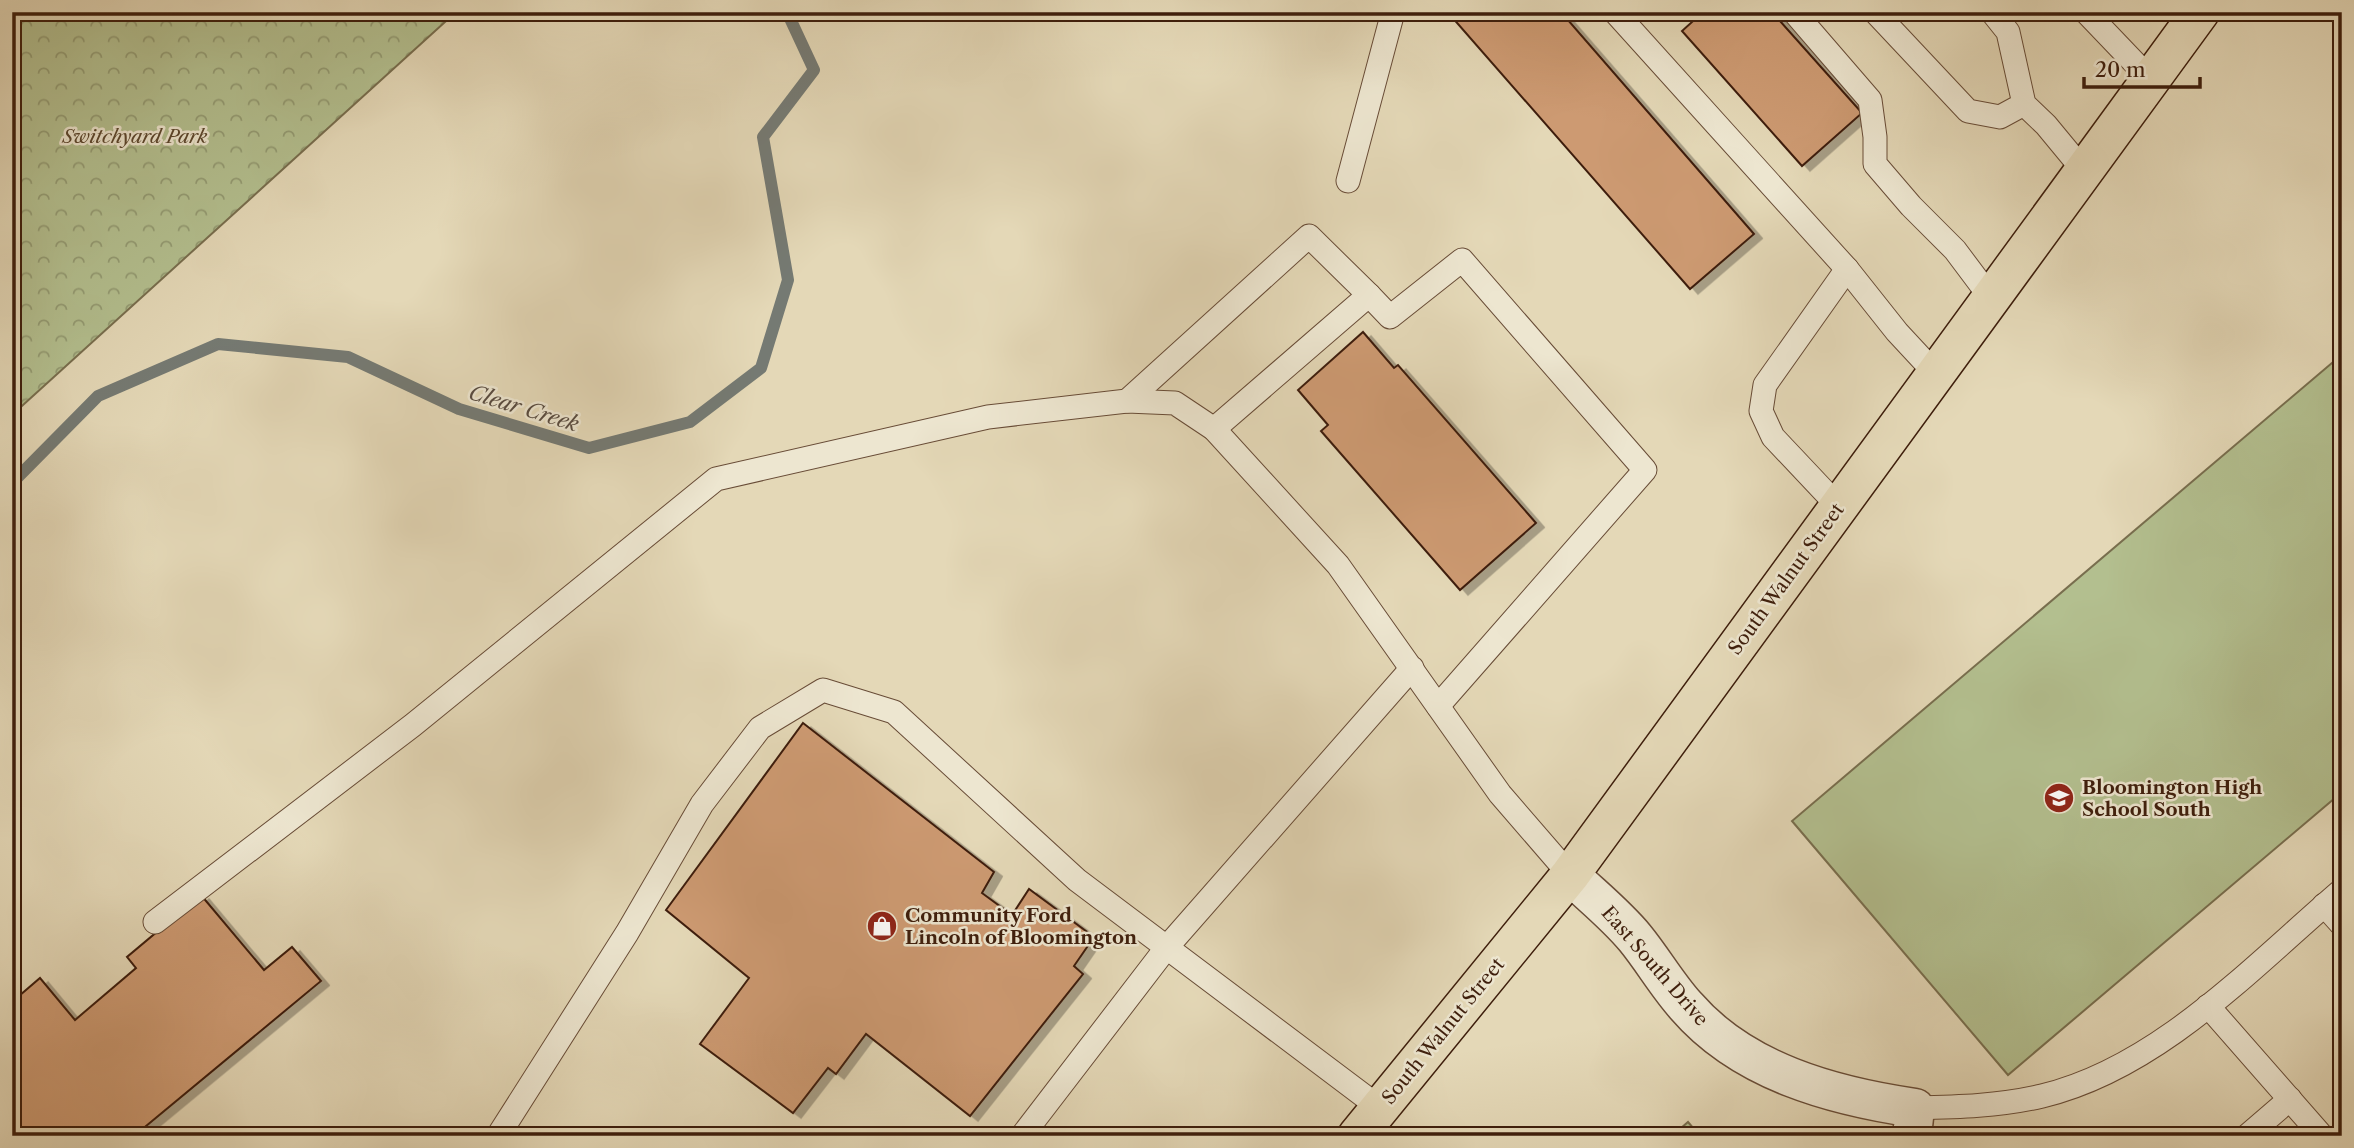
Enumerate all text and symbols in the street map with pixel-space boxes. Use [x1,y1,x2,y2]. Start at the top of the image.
scale bar [2084,46,2200,90]
text: 20 m [2095,57,2146,82]
park label: Switchyard Park [62,125,208,148]
water label: Clear Creek [466,379,582,437]
street label: South Walnut Street [1723,499,1849,659]
place label: Bloomington High School South [2082,776,2262,821]
school or university icon: Bloomington High School South [2042,781,2076,815]
street label: East South Drive [1597,902,1713,1030]
place label: Community Ford Lincoln of Bloomington [905,904,1137,949]
shop icon: Community Ford Lincoln of Bloomington [865,909,899,943]
street label: South Walnut Street [1377,953,1509,1109]

